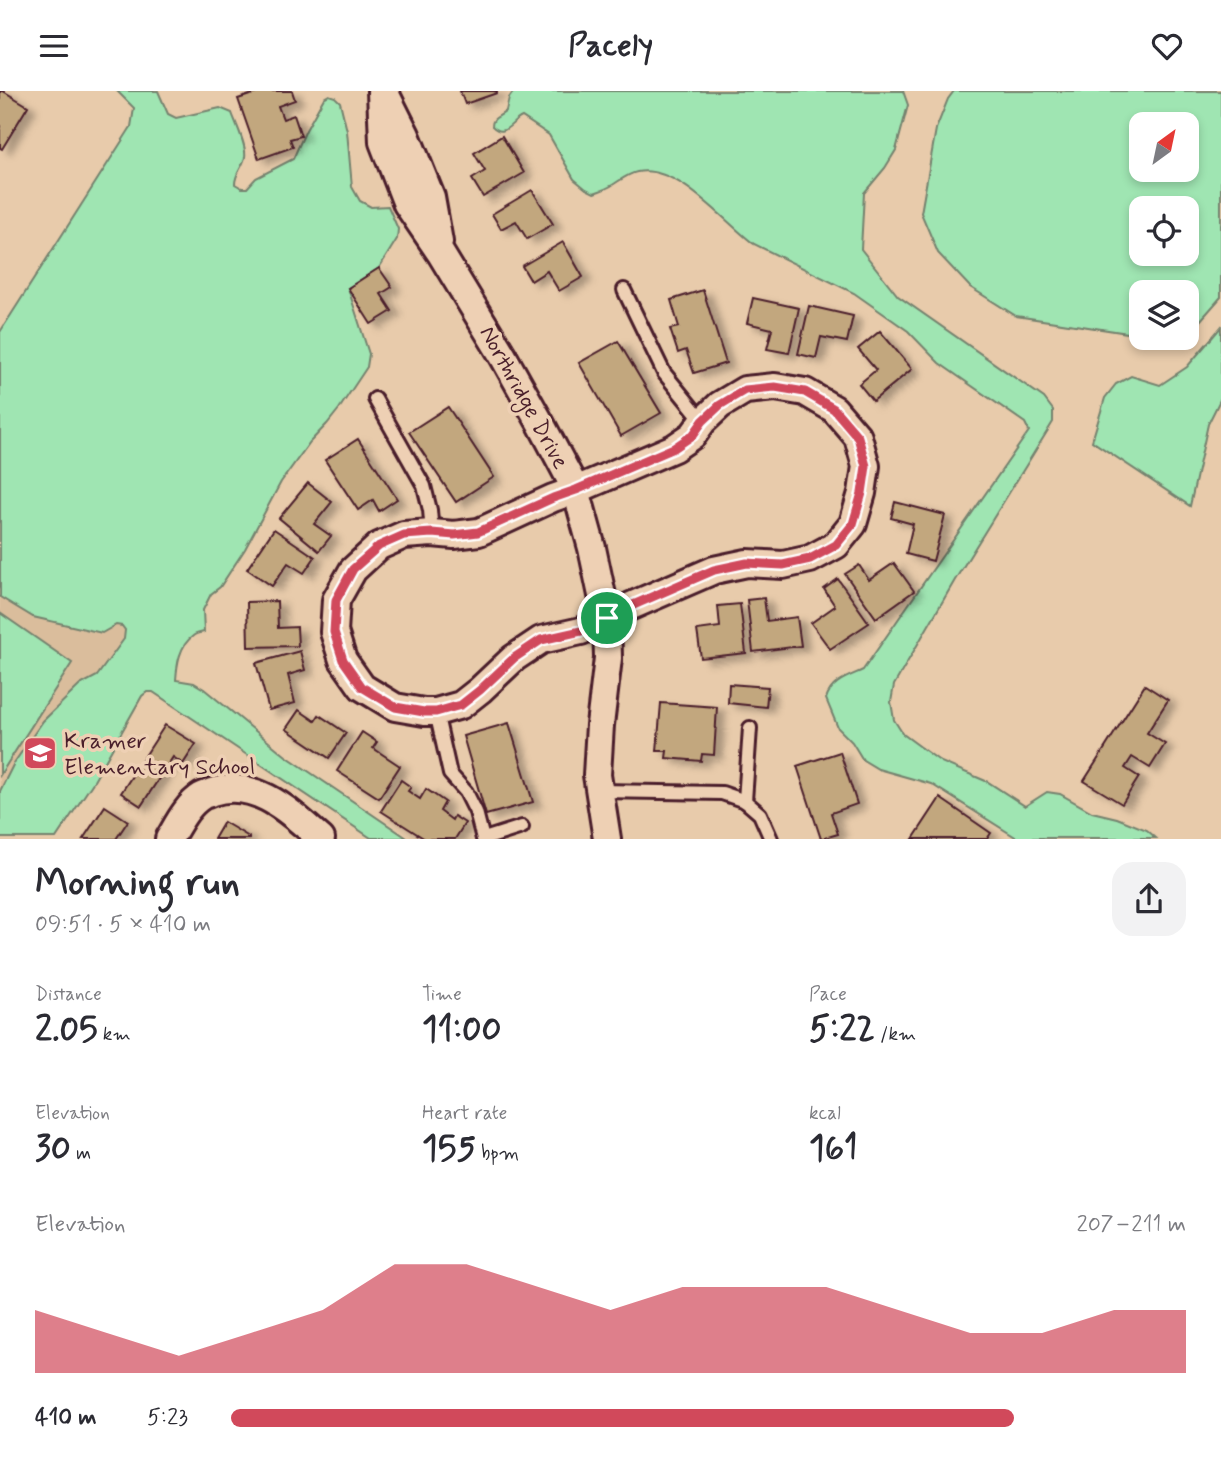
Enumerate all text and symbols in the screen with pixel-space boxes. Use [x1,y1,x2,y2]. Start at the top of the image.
text: Pacely [568,25,653,67]
icon: menu [35,27,73,65]
icon: heart [1148,27,1186,65]
north arrow [1129,112,1199,182]
map controls [1129,112,1199,350]
button: locate [1129,196,1199,266]
button: layers [1129,280,1199,350]
street label: Northridge Drive [470,321,575,476]
pin [577,588,637,648]
icon: arrive [588,599,626,637]
place label: Kramer Elementary School [64,727,255,783]
school or university icon: Kramer Elementary School [21,734,59,772]
text: Morning run [35,859,240,908]
button: share [1112,862,1186,936]
text: 09:51 · 5 × 410 m [35,910,211,940]
text: Distance [35,982,102,1007]
text: Time [422,982,462,1007]
text: Pace [809,982,847,1007]
text: 2.05 [35,1007,98,1053]
text: 11:00 [422,1007,502,1053]
text: 5:22 [809,1007,875,1053]
text: km [98,1022,131,1047]
text: /km [875,1022,916,1047]
text: Elevation [35,1101,110,1126]
text: Heart rate [422,1101,507,1126]
text: kcal [809,1101,841,1126]
text: 30 [35,1126,71,1172]
text: 155 [422,1126,476,1172]
text: 161 [809,1126,858,1172]
text: m [71,1141,91,1166]
text: bpm [476,1141,519,1166]
text: Elevation [35,1210,126,1240]
text: 207–211 m [1076,1210,1186,1240]
text: 410 m [35,1403,97,1433]
text: 5:23 [147,1403,188,1433]

